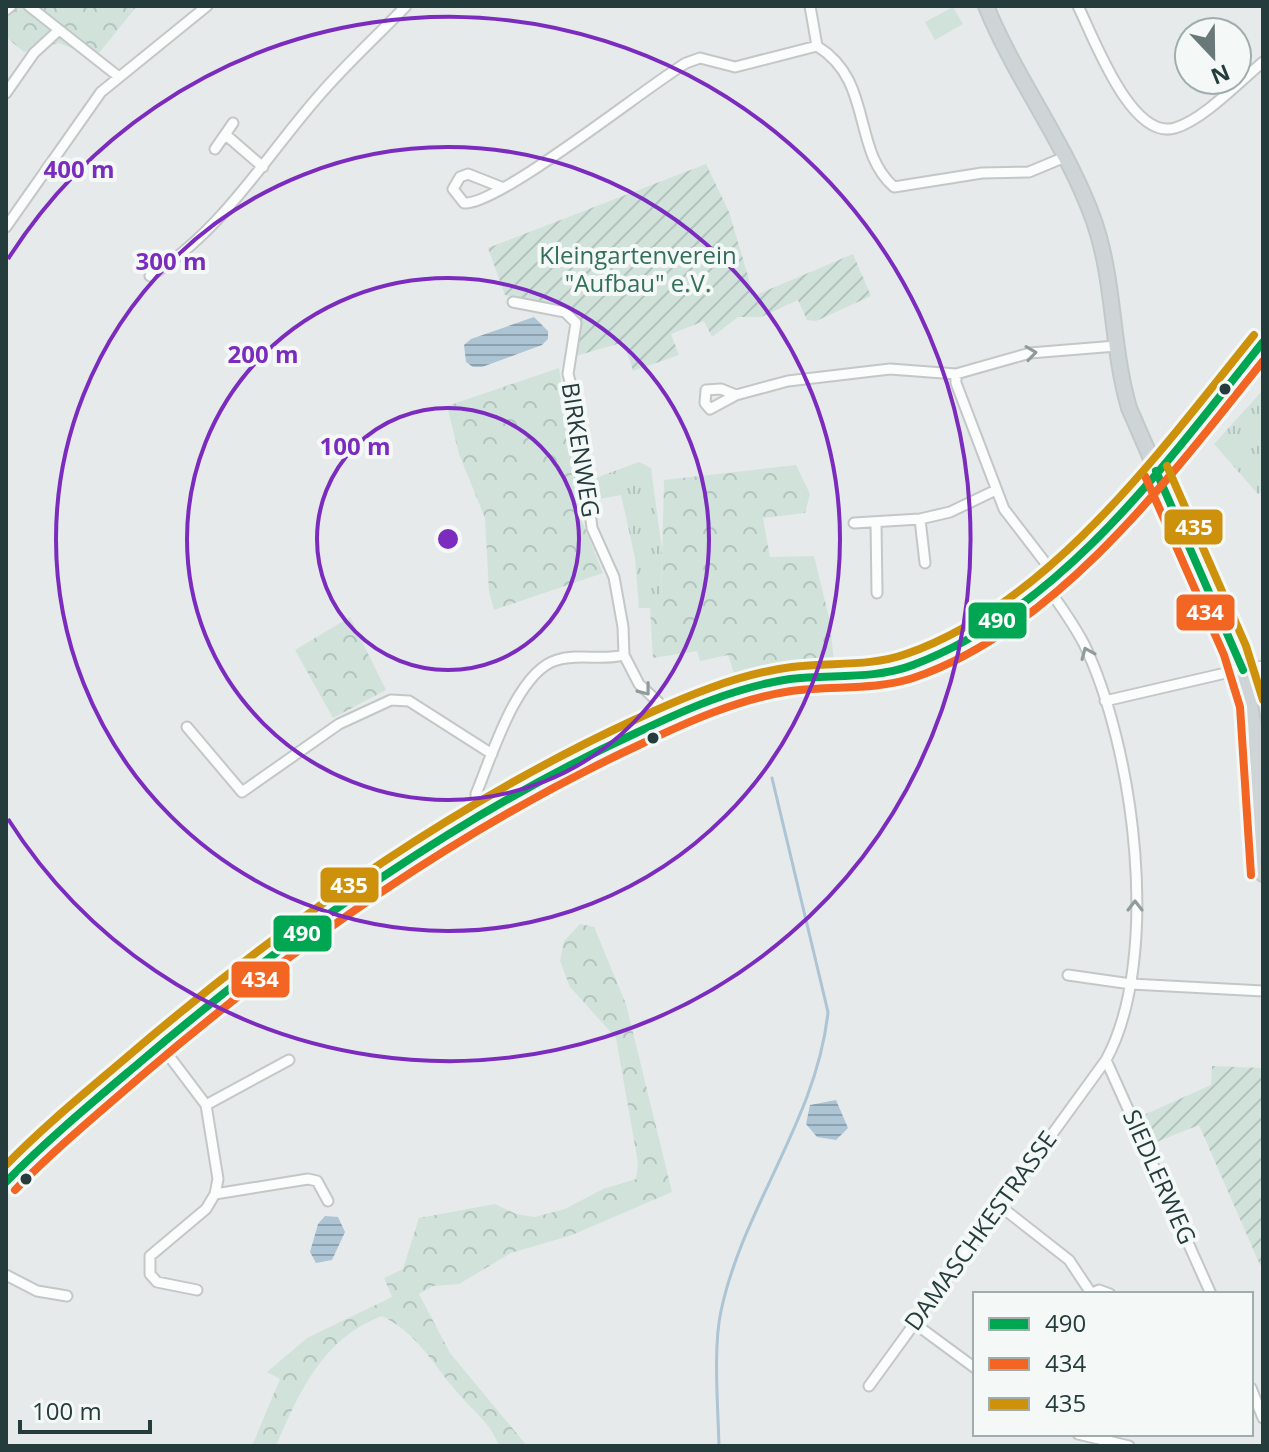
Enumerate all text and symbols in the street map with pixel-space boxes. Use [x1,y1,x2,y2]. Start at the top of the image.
north arrow [1173,16,1253,96]
text: N [1207,58,1235,93]
text: 400 m [44,152,114,185]
park label: Kleingartenverein "Aufbau" e.V. [539,238,737,299]
text: 300 m [136,244,206,277]
text: 200 m [228,337,298,370]
one-way arrow [1024,345,1038,362]
street label: BIRKENWEG [555,380,608,520]
unlabelled marker [1217,381,1233,397]
text: 100 m [320,429,390,462]
line badge: 435 [1163,508,1224,546]
text: 435 [1175,511,1213,541]
centre of rings [434,525,462,553]
line badge: 434 [1175,593,1236,632]
text: 434 [1186,596,1224,626]
line badge: 490 [967,601,1028,640]
text: 490 [978,604,1016,634]
one-way arrow [1080,647,1096,661]
one-way arrow [635,681,649,696]
unlabelled marker [645,730,661,746]
line badge: 435 [319,866,380,904]
text: 435 [330,869,368,899]
one-way arrow [1126,899,1144,912]
line badge: 490 [272,914,333,953]
text: 490 [283,917,321,947]
line badge: 434 [230,960,291,999]
text: 434 [241,963,279,993]
street label: SIEDLERWEG [1116,1104,1205,1249]
street label: DAMASCHKESTRASSE [896,1124,1063,1337]
unlabelled marker [18,1171,34,1187]
legend [973,1292,1253,1436]
text: 490 [1045,1306,1086,1339]
text: 434 [1045,1346,1086,1379]
scale bar [20,1384,150,1434]
text: 435 [1045,1386,1086,1419]
text: 100 m [32,1394,102,1427]

